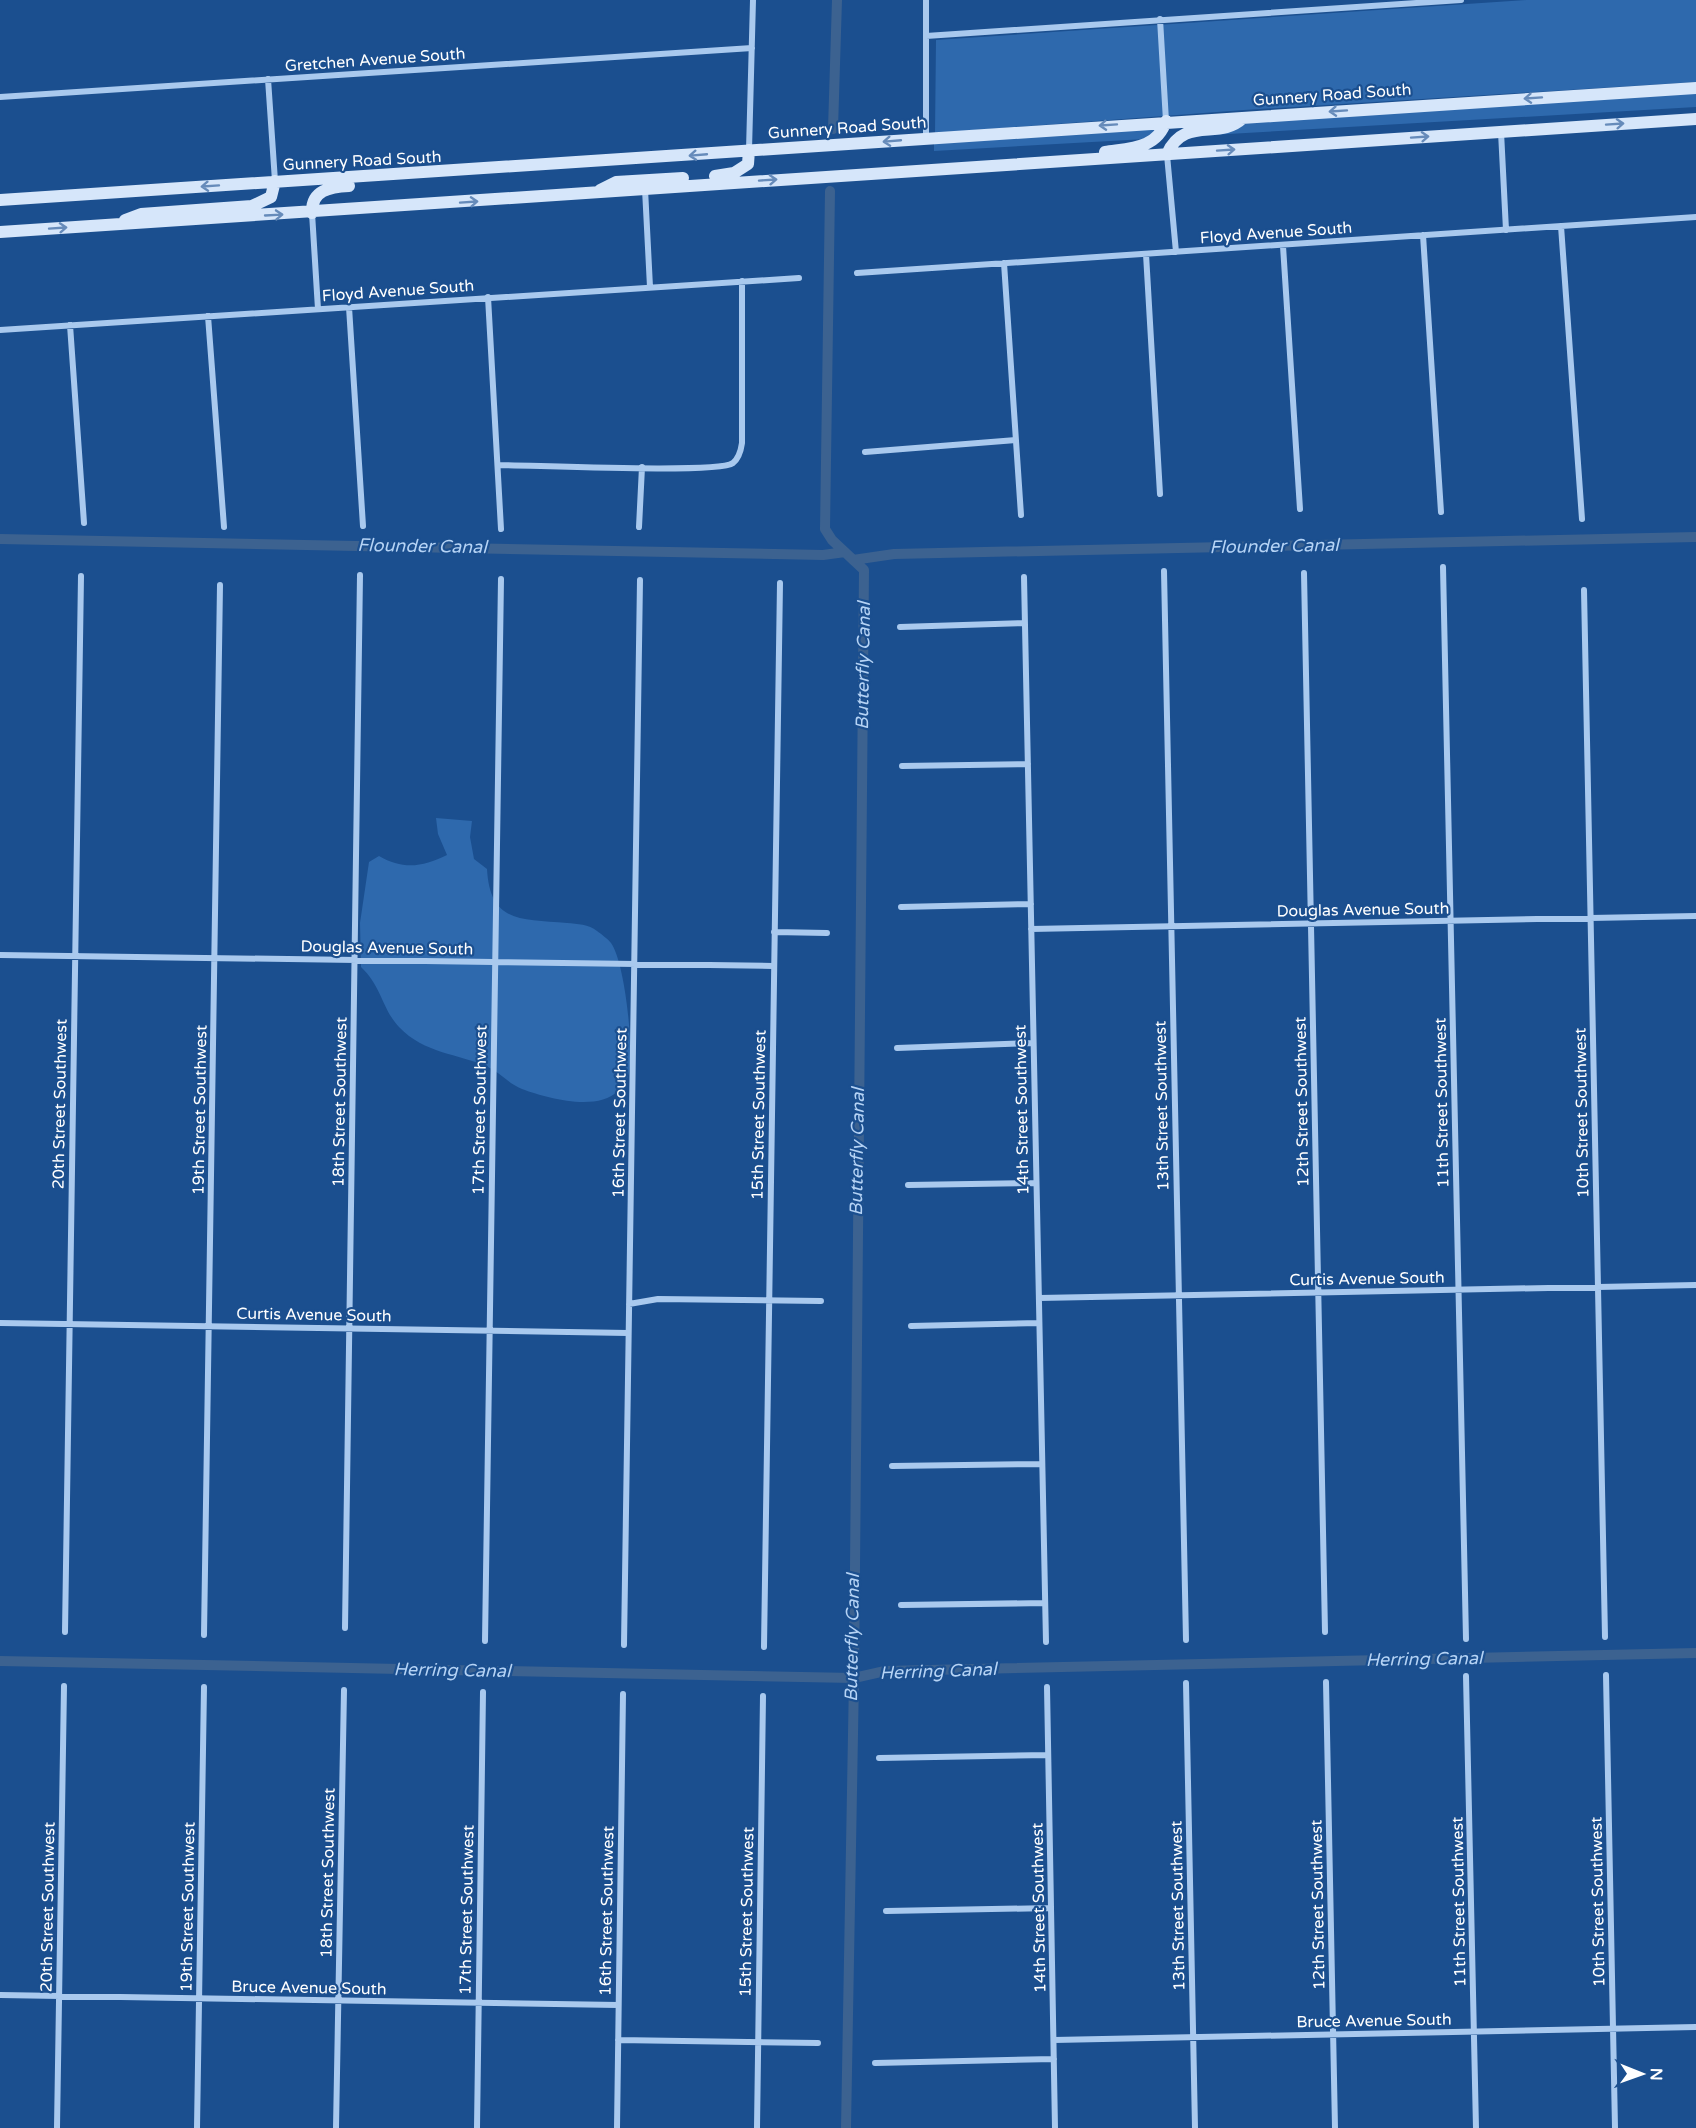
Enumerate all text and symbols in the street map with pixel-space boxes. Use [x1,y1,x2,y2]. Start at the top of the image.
street label: Gretchen Avenue South [284,44,466,76]
street label: Gunnery Road South [1252,79,1412,111]
one-way arrow [1523,93,1543,104]
one-way arrow [1329,105,1349,116]
street label: Gunnery Road South [767,112,927,144]
one-way arrow [1604,118,1624,129]
one-way arrow [1098,120,1118,131]
one-way arrow [1410,132,1430,143]
one-way arrow [883,136,903,147]
one-way arrow [1215,145,1235,156]
street label: Gunnery Road South [282,147,442,175]
one-way arrow [689,150,709,161]
one-way arrow [757,174,777,185]
one-way arrow [201,181,221,192]
one-way arrow [458,196,478,207]
one-way arrow [264,210,283,221]
street label: Floyd Avenue South [1199,218,1353,248]
one-way arrow [48,222,68,233]
street label: Floyd Avenue South [321,276,475,306]
water label: Flounder Canal [357,534,489,558]
water label: Flounder Canal [1209,534,1341,558]
water label: Butterfly Canal [851,599,875,730]
street label: Douglas Avenue South [1276,898,1450,922]
street label: Douglas Avenue South [300,936,474,960]
street label: 18th Street Southwest [329,1017,351,1187]
street label: 12th Street Southwest [1291,1017,1313,1187]
street label: 11th Street Southwest [1431,1018,1453,1188]
street label: 20th Street Southwest [49,1019,71,1189]
street label: 13th Street Southwest [1151,1021,1173,1191]
street label: 19th Street Southwest [189,1025,211,1195]
street label: 17th Street Southwest [469,1025,491,1195]
street label: 14th Street Southwest [1011,1025,1033,1195]
street label: 16th Street Southwest [609,1028,631,1198]
street label: 10th Street Southwest [1571,1028,1593,1198]
street label: 15th Street Southwest [748,1030,770,1200]
water label: Butterfly Canal [845,1085,869,1216]
street label: Curtis Avenue South [1289,1268,1445,1290]
street label: Curtis Avenue South [236,1304,392,1326]
water label: Butterfly Canal [840,1571,864,1702]
water label: Herring Canal [1365,1647,1485,1671]
water label: Herring Canal [393,1658,513,1682]
water label: Herring Canal [879,1658,999,1684]
street label: 18th Street Southwest [317,1788,339,1958]
street label: 11th Street Southwest [1448,1817,1470,1987]
street label: 10th Street Southwest [1587,1817,1609,1987]
street label: 12th Street Southwest [1307,1820,1329,1990]
street label: 13th Street Southwest [1167,1821,1189,1991]
street label: 20th Street Southwest [37,1822,59,1992]
street label: 19th Street Southwest [177,1822,199,1992]
street label: 14th Street Southwest [1028,1823,1050,1993]
street label: 17th Street Southwest [456,1825,478,1995]
street label: 16th Street Southwest [596,1826,618,1996]
street label: 15th Street Southwest [736,1827,758,1997]
street label: Bruce Avenue South [231,1977,387,1999]
street label: Bruce Avenue South [1296,2010,1452,2032]
north arrow [1612,2044,1672,2104]
text: N [1646,2068,1666,2081]

